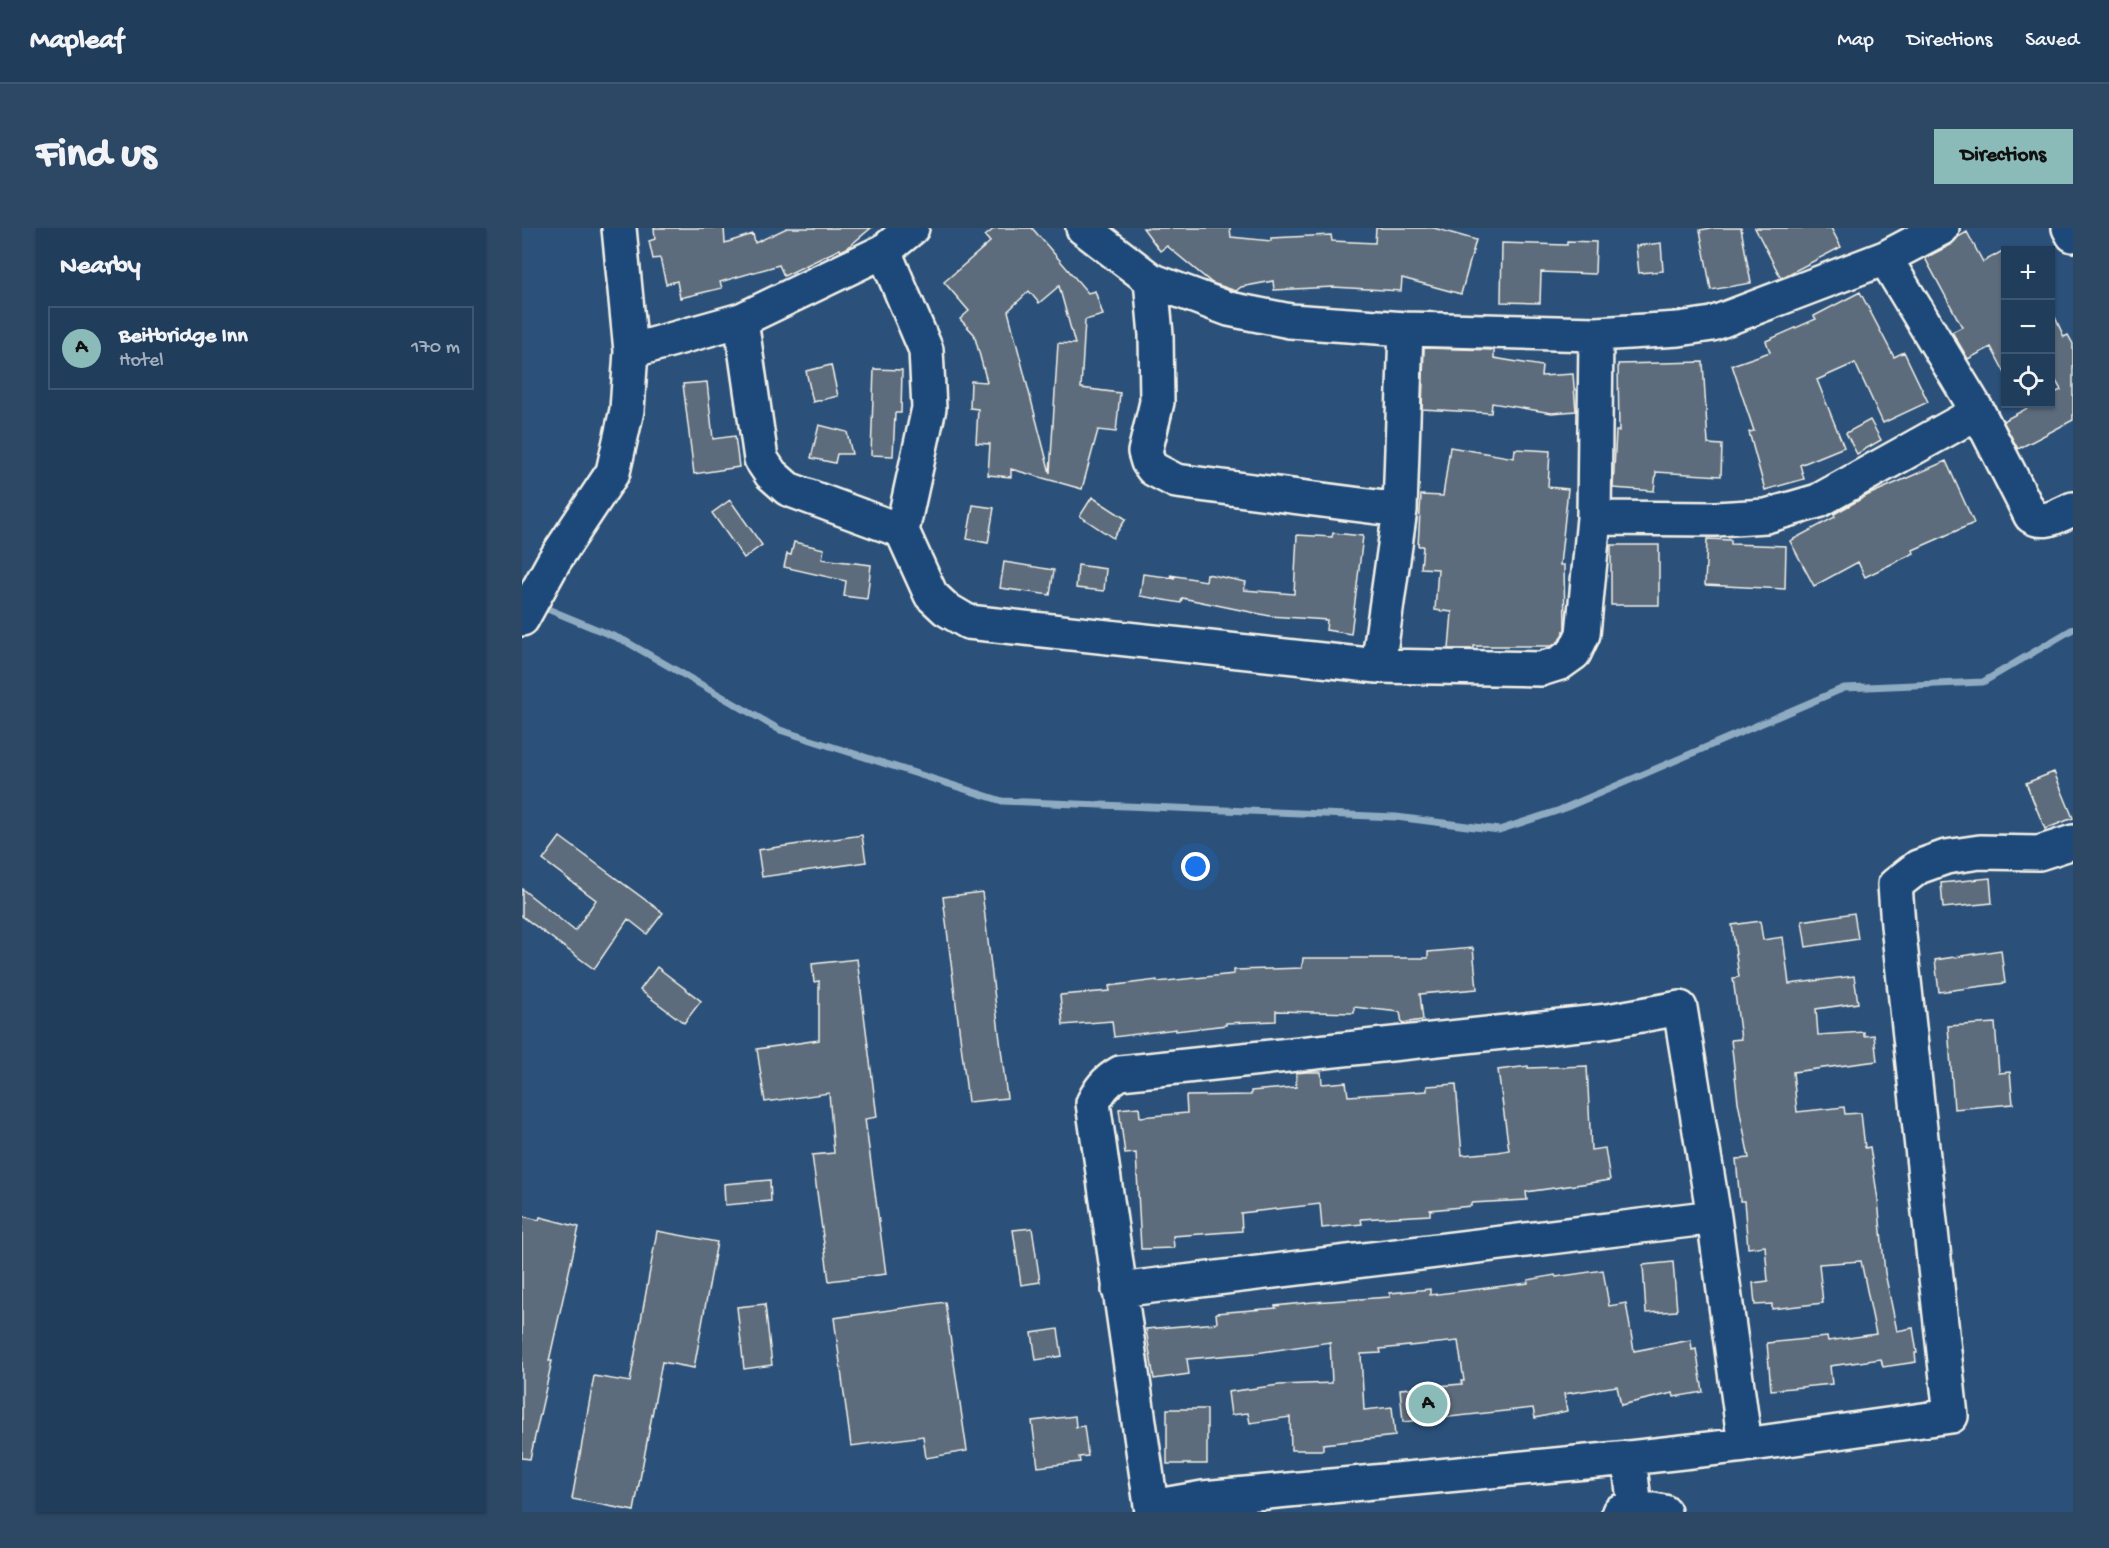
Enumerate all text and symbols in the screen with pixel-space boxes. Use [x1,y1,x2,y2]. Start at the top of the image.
text: Mapleaf [30,25,124,58]
text: Map [1837,29,1874,54]
text: Directions [1907,29,1992,54]
text: Saved [2025,29,2079,54]
button: Directions [1934,129,2073,184]
text: Find us [36,132,156,181]
map controls [2001,246,2055,408]
button: + [2001,246,2055,300]
text: Nearby [60,252,141,283]
button: − [2001,300,2055,354]
text: Beitbridge Inn [119,324,248,350]
text: A [76,337,87,360]
text: 170 m [411,337,460,360]
text: Hotel [119,350,164,373]
button: locate [2001,354,2055,408]
your location [1181,852,1210,881]
pin: A [1408,1382,1448,1426]

